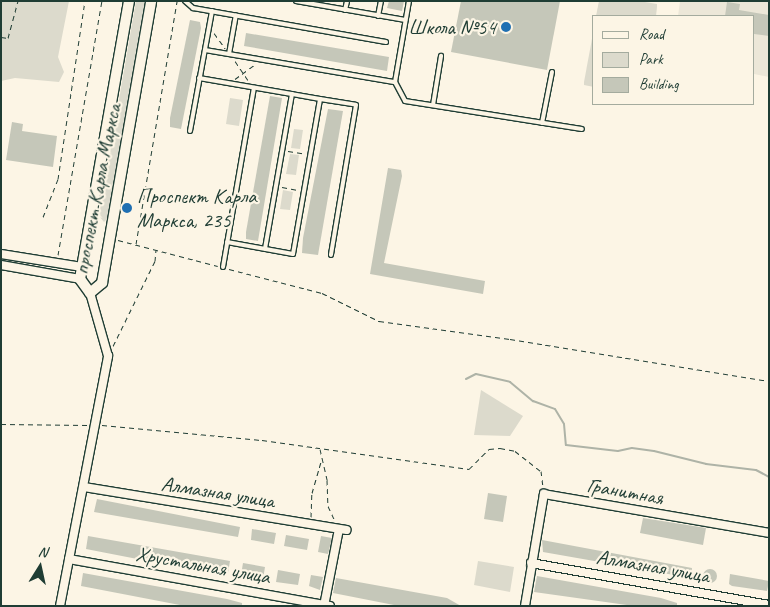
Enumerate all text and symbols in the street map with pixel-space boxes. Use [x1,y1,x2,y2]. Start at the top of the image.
place label: Школа №54 [408,14,496,40]
legend [592,15,755,105]
marker: Школа №54 [500,21,512,33]
text: Road [639,25,664,44]
text: Park [639,50,663,69]
text: Building [639,75,678,94]
street label: проспект Карла Маркса [68,102,126,276]
place label: Проспект Карла Маркса, 235 [137,183,254,233]
marker: Проспект Карла Маркса, 235 [121,202,133,214]
street label: Алмазная улица [159,471,277,513]
street label: Гранитная [585,472,665,510]
street label: Хрустальная улица [134,541,272,589]
north arrow [15,542,65,592]
text: N [37,543,48,561]
street label: Алмазная улица [594,544,712,588]

